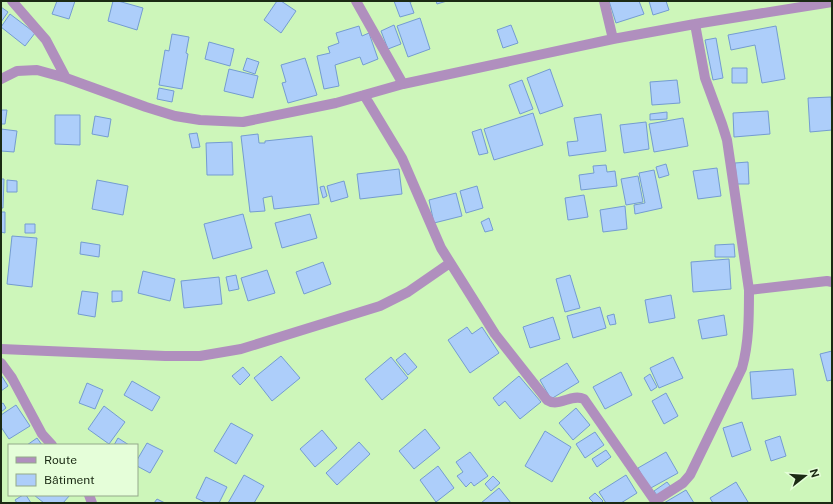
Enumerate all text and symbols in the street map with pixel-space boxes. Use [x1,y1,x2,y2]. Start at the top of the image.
legend [8,444,138,496]
text: Route [44,453,77,467]
north arrow [785,456,825,496]
text: N [808,467,822,479]
text: Bâtiment [44,473,95,487]

